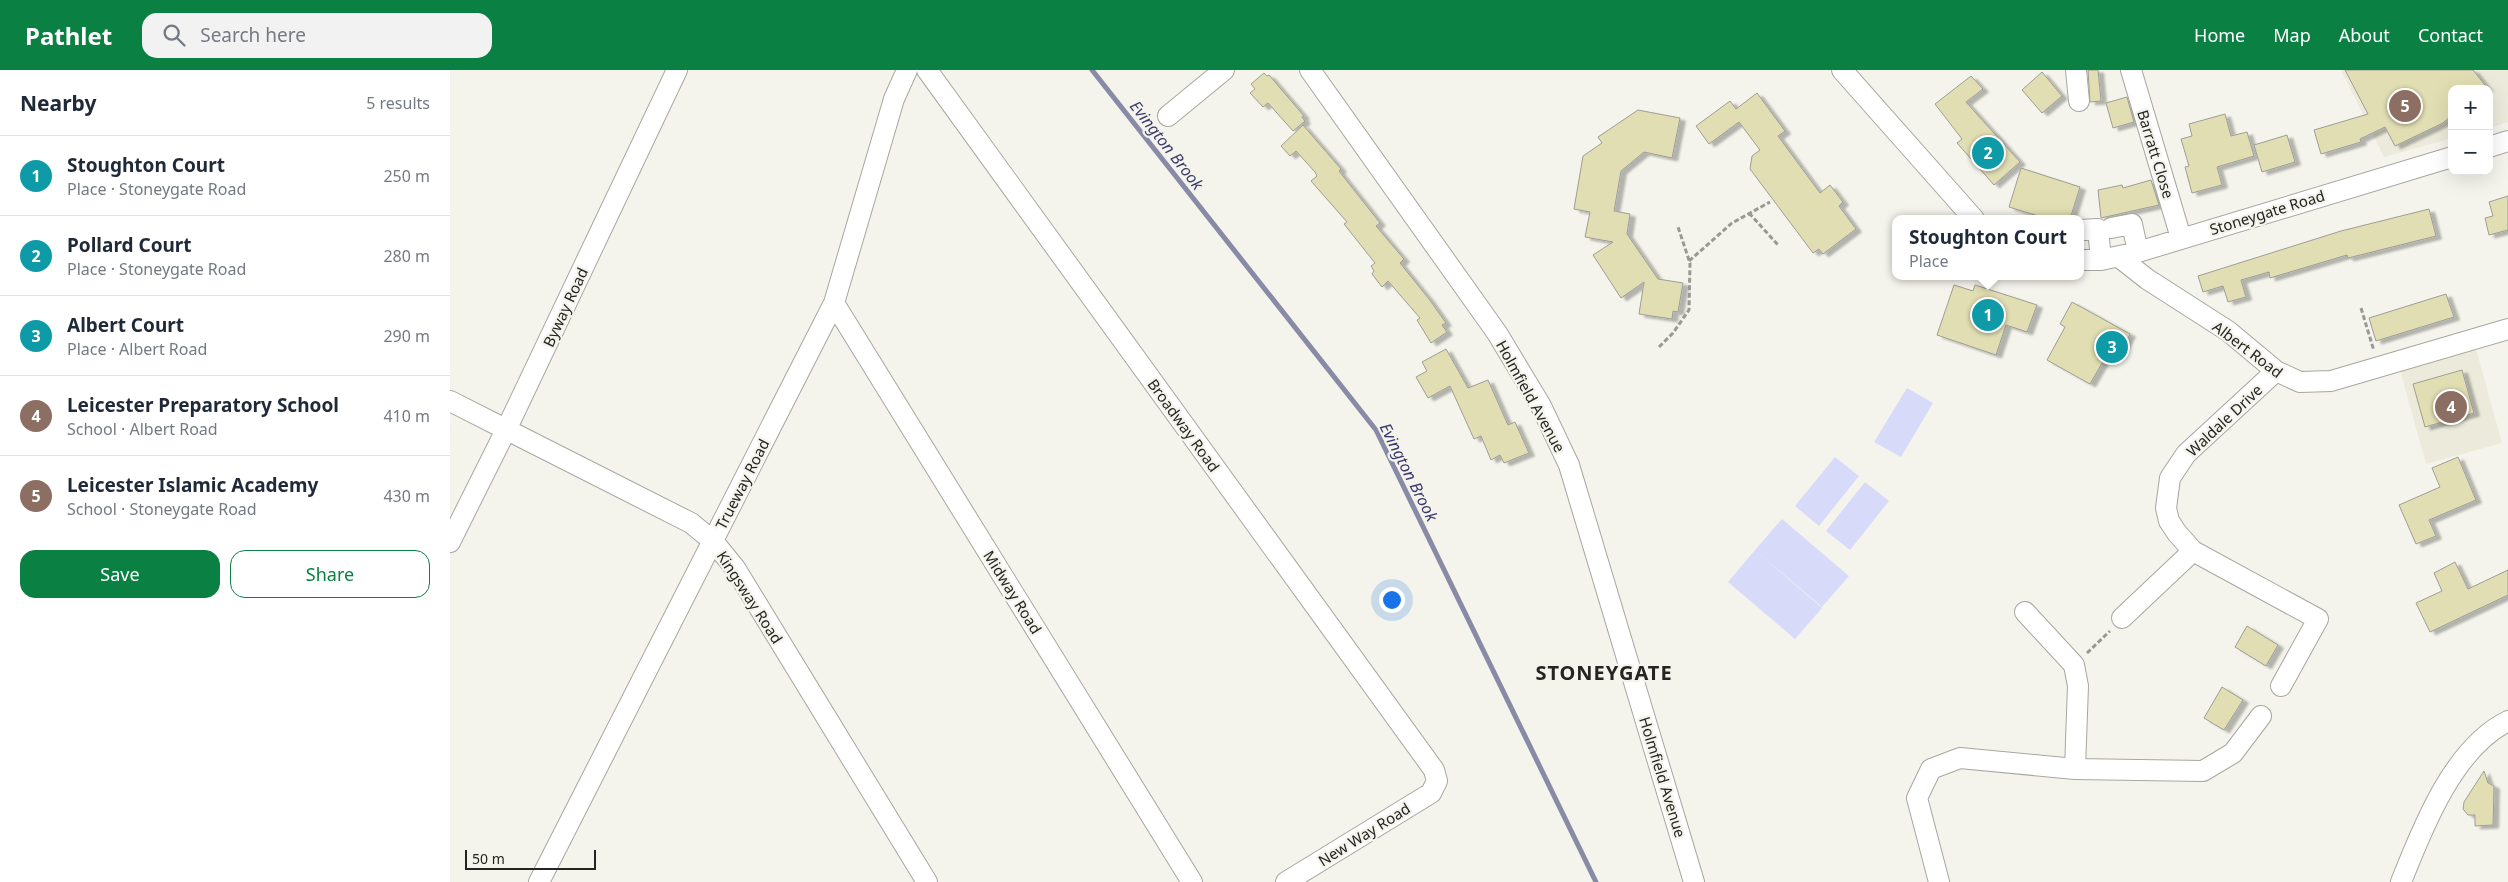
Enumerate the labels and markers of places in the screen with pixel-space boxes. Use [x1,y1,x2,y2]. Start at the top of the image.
pin: 5 [2389,87,2421,125]
pin: 2 [1972,134,2004,172]
pin: 1 [1972,296,2004,334]
pin: 3 [2096,328,2128,366]
pin: 4 [2435,388,2467,426]

